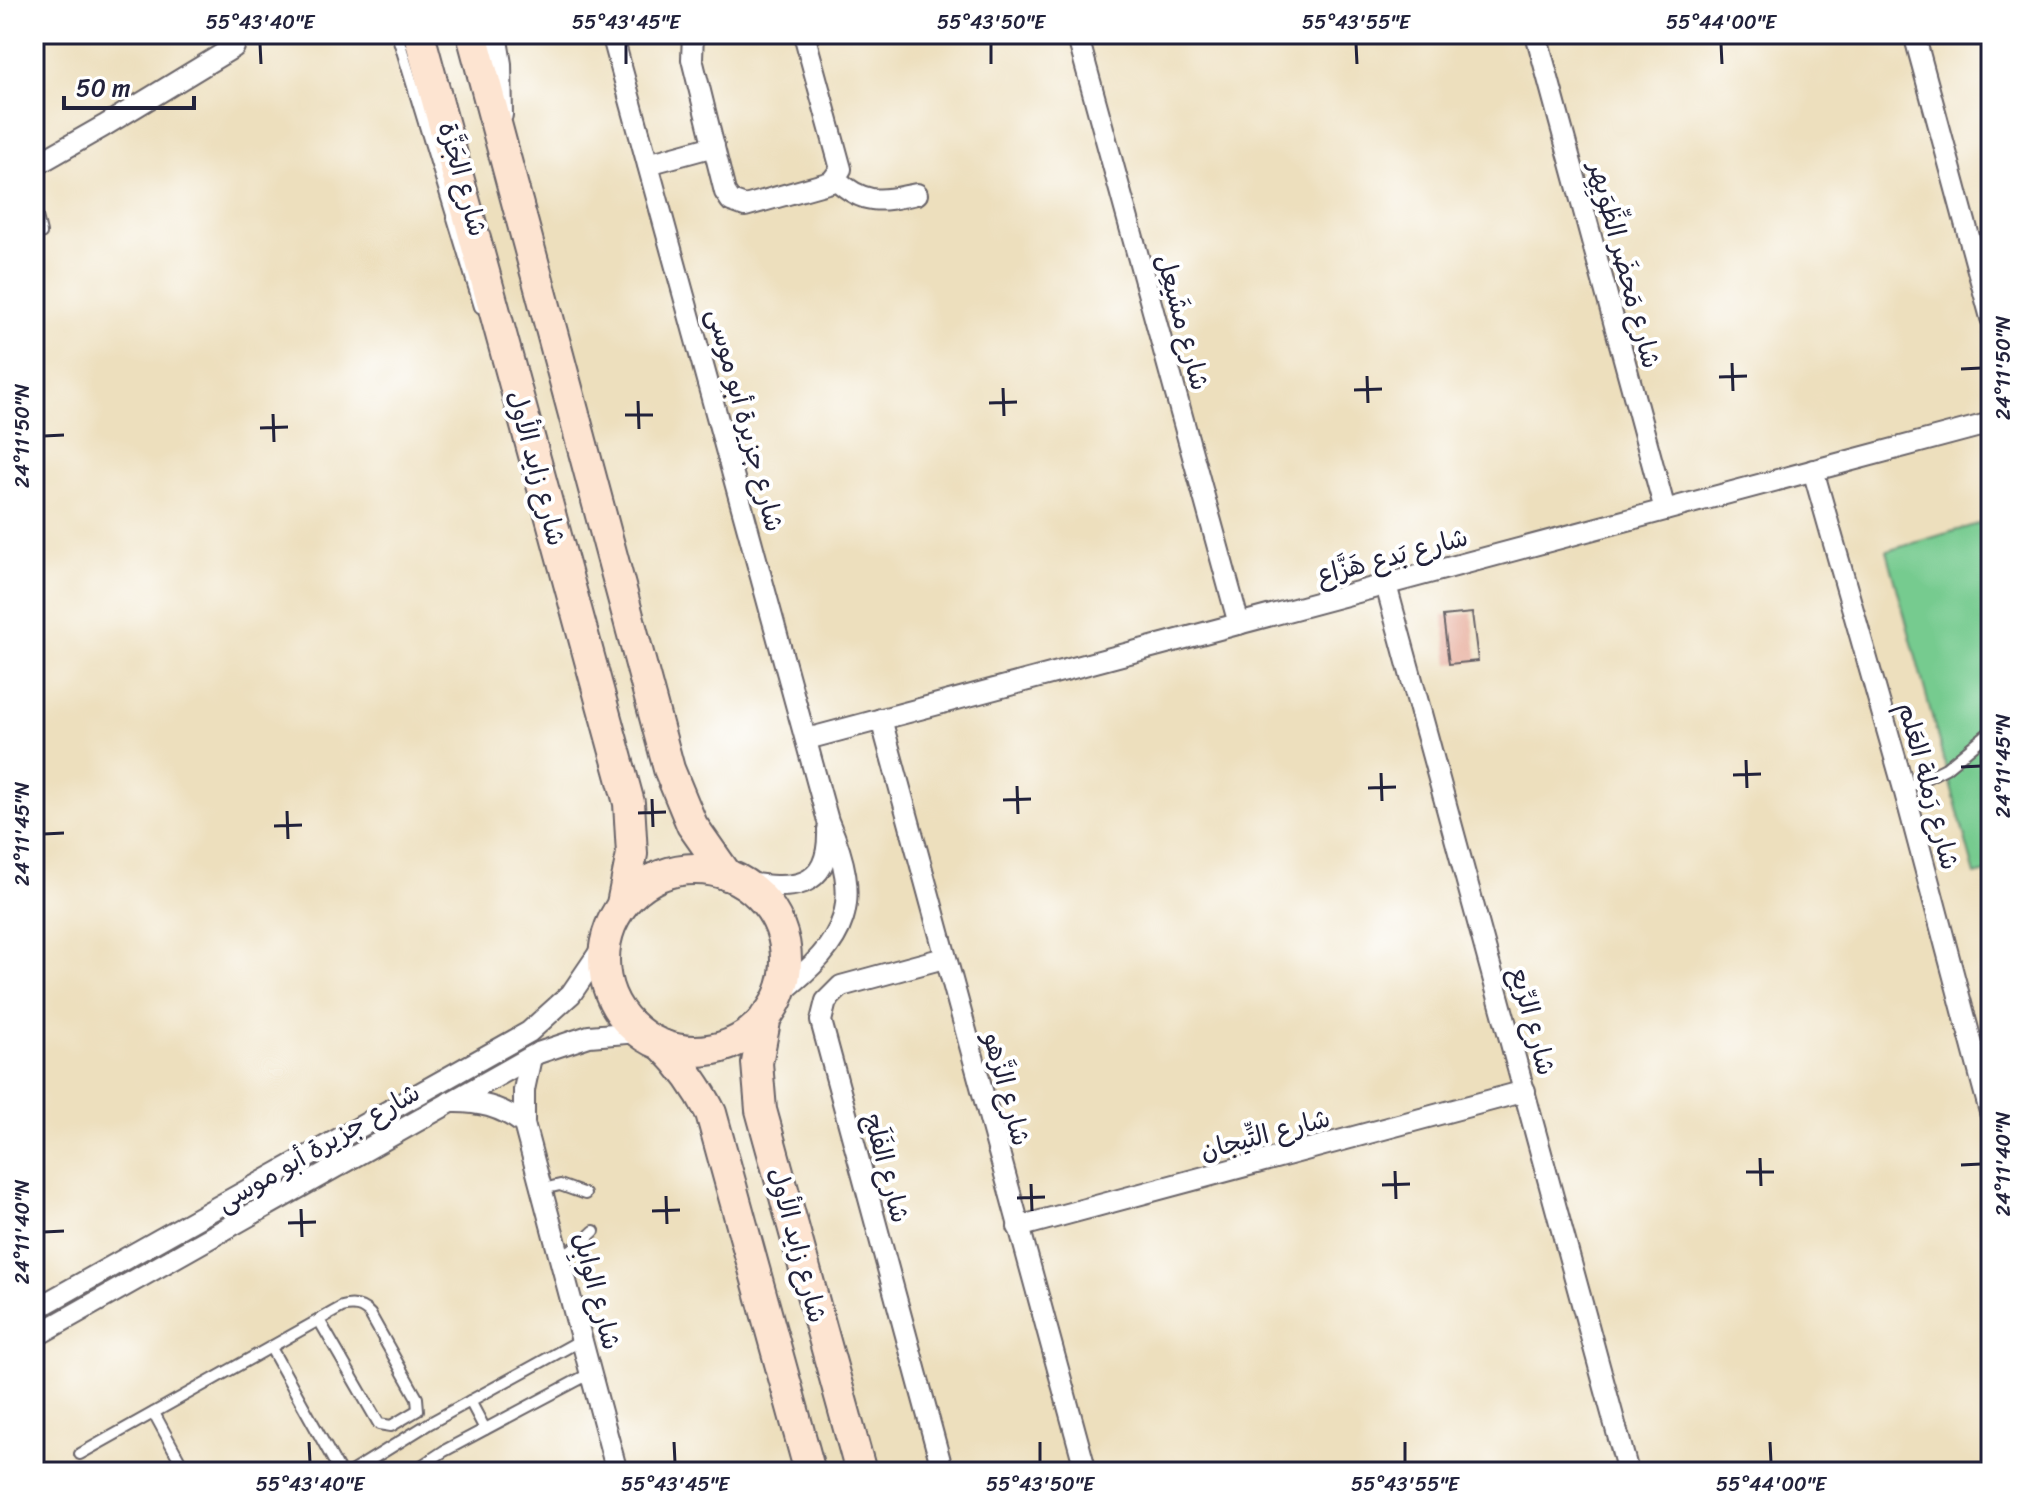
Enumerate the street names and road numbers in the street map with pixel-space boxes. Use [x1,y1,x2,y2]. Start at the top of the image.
street label: شارع الجَزَّة [425,116,501,242]
street label: شارع مَحضَر الظِّوَيِهِر [1575,155,1675,373]
street label: شارع مشَيعِل [1143,248,1223,396]
street label: شارع جزيرة أبو موسى [694,303,798,537]
street label: شارع زايد الأول [494,385,580,551]
street label: شارع بَدع هَزَّاع [1311,514,1473,598]
street label: شارع رَملة العَلم [1885,697,1973,875]
street label: شارع الرِّيع [1496,961,1570,1081]
street label: شارع الزَّهو [969,1026,1044,1151]
street label: شارع جزيرة أبو موسى [207,1070,429,1224]
street label: شارع التِّيجان [1195,1095,1335,1173]
street label: شارع الفَلَج [850,1108,924,1228]
street label: شارع زايد الأول [755,1162,841,1328]
street label: شارع الوابِل [559,1227,635,1355]

